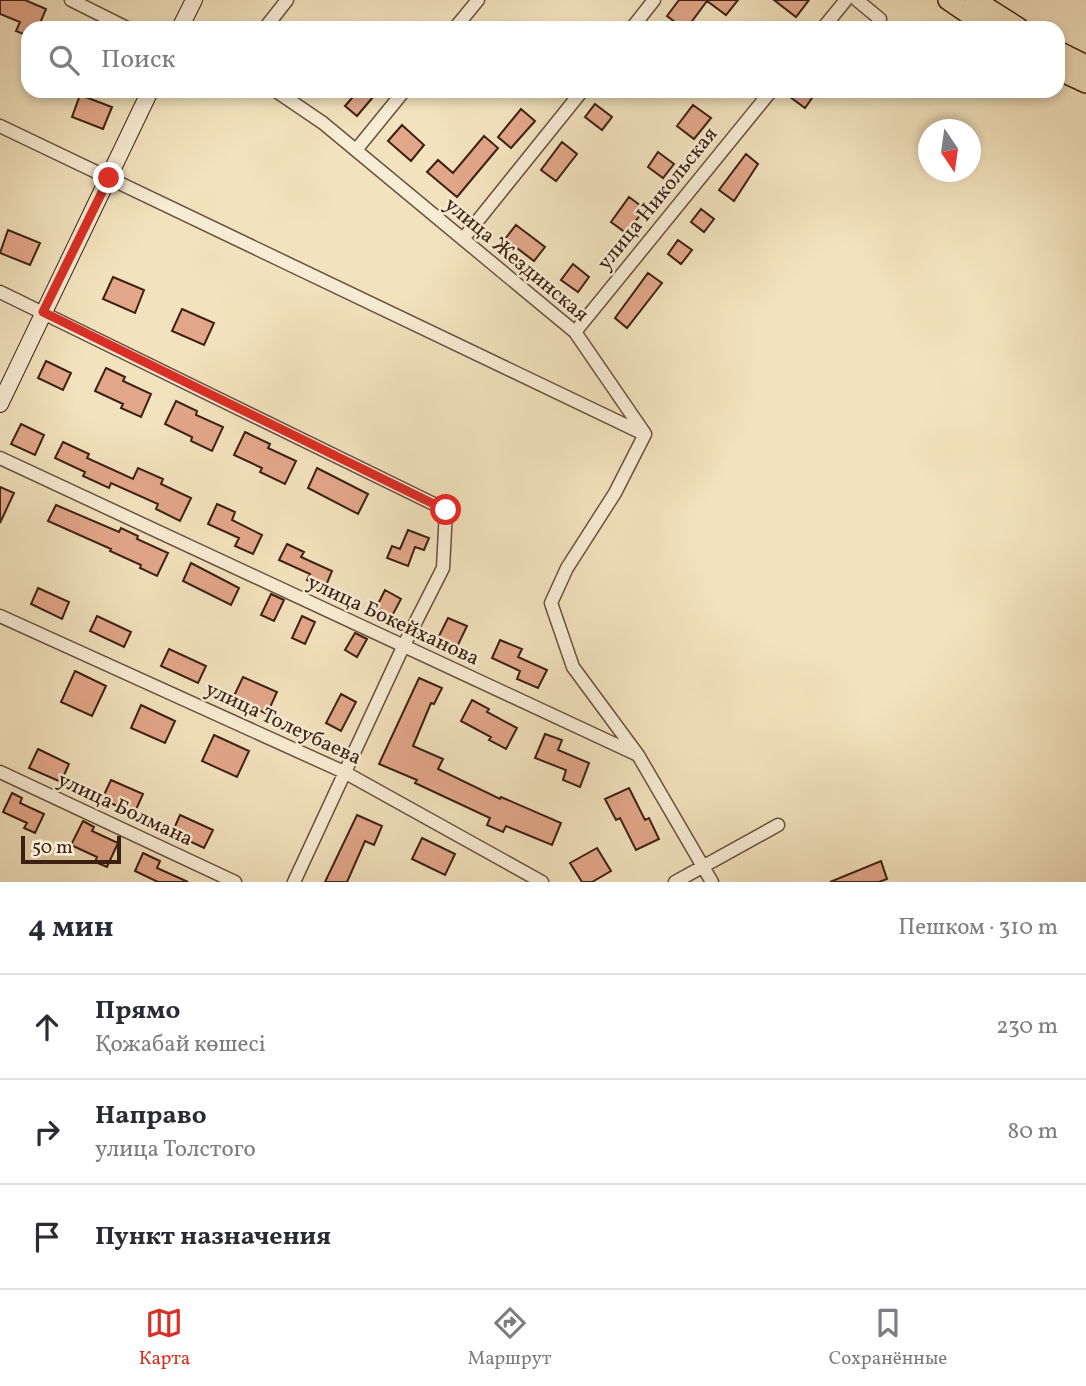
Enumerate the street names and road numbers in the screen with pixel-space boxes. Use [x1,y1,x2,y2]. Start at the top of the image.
street label: улица Никольская [591,121,725,277]
street label: улица Жездинская [437,191,595,329]
street label: улица Бокейханова [302,568,484,674]
street label: улица Толеубаева [200,675,366,773]
street label: улица Болмана [53,766,197,854]

